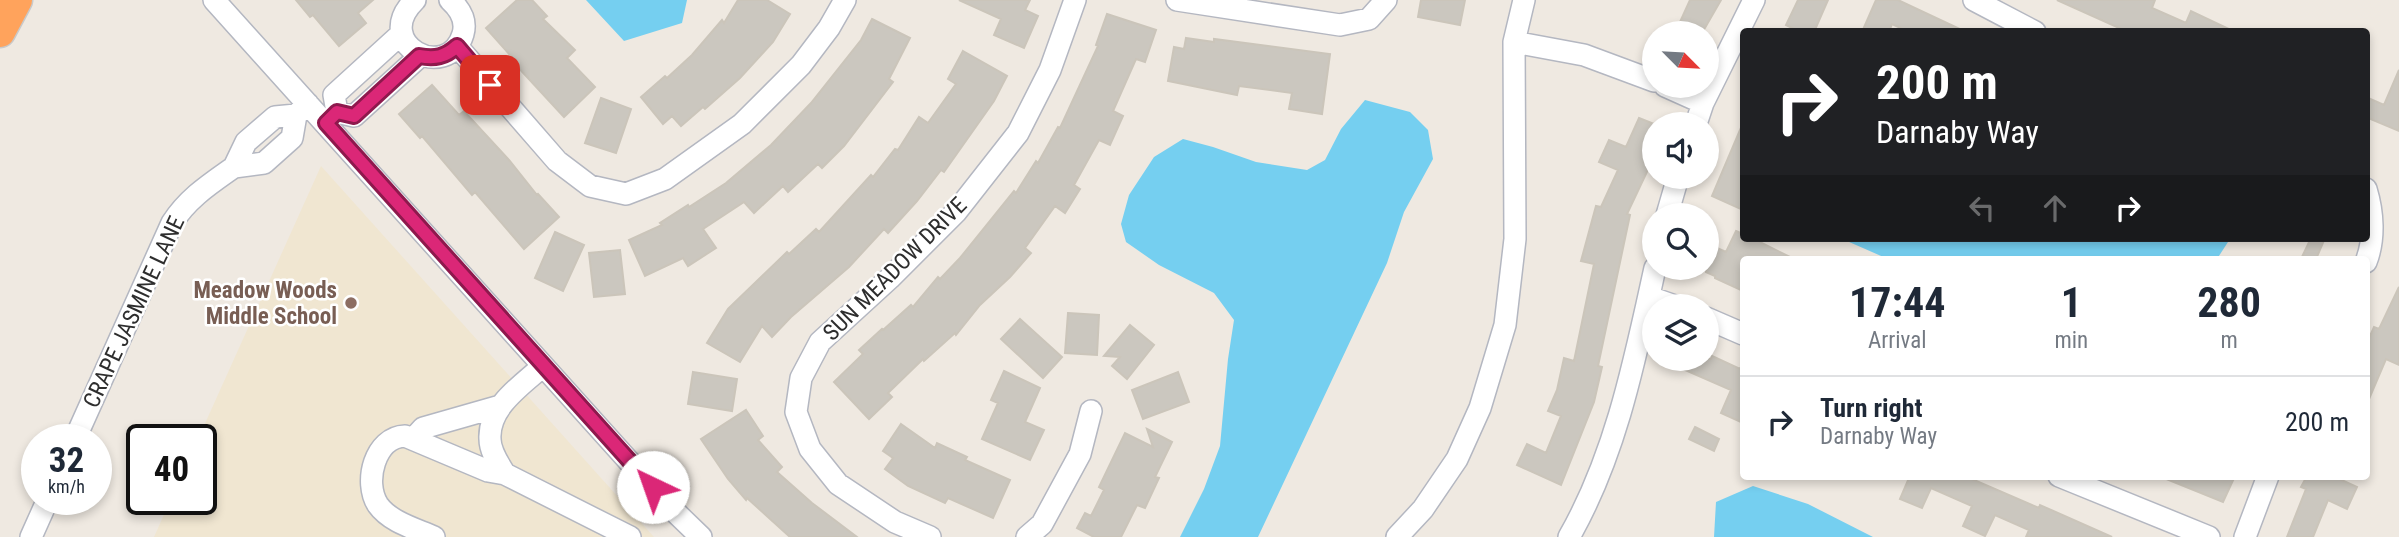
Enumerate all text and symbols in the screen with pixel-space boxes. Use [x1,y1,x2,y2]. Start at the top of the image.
north arrow [1642,21,1718,98]
map controls [1642,21,1719,371]
text: 200 m [1876,54,1998,111]
pin [460,55,520,115]
icon: right [1761,56,1852,147]
icon: arrive [471,66,509,104]
button: sound [1642,112,1719,189]
text: Darnaby Way [1876,113,2039,151]
icon: left [1963,189,2001,227]
icon: ahead [2036,189,2074,227]
icon: right [2109,189,2147,227]
street label: SUN MEADOW DRIVE [818,192,972,346]
button: search [1642,203,1719,280]
street label: CRAPE JASMINE LANE [78,212,190,412]
place label: Meadow Woods Middle School [193,277,337,330]
text: 17:44 [1849,278,1945,327]
text: 1 [2061,278,2082,327]
text: 280 [2197,278,2261,327]
button: layers [1642,294,1719,371]
marker: Meadow Woods Middle School [343,295,359,311]
text: Arrival [1868,327,1926,354]
text: min [2054,327,2088,354]
text: m [2220,327,2238,354]
text: Turn right [1820,393,1922,423]
icon: right [1761,403,1799,441]
text: 200 m [2285,407,2349,437]
text: Darnaby Way [1820,423,1937,450]
speed limit sign: 40 [126,424,217,515]
text: 32 [49,440,84,481]
position arrow [616,450,690,524]
text: km/h [48,476,85,497]

